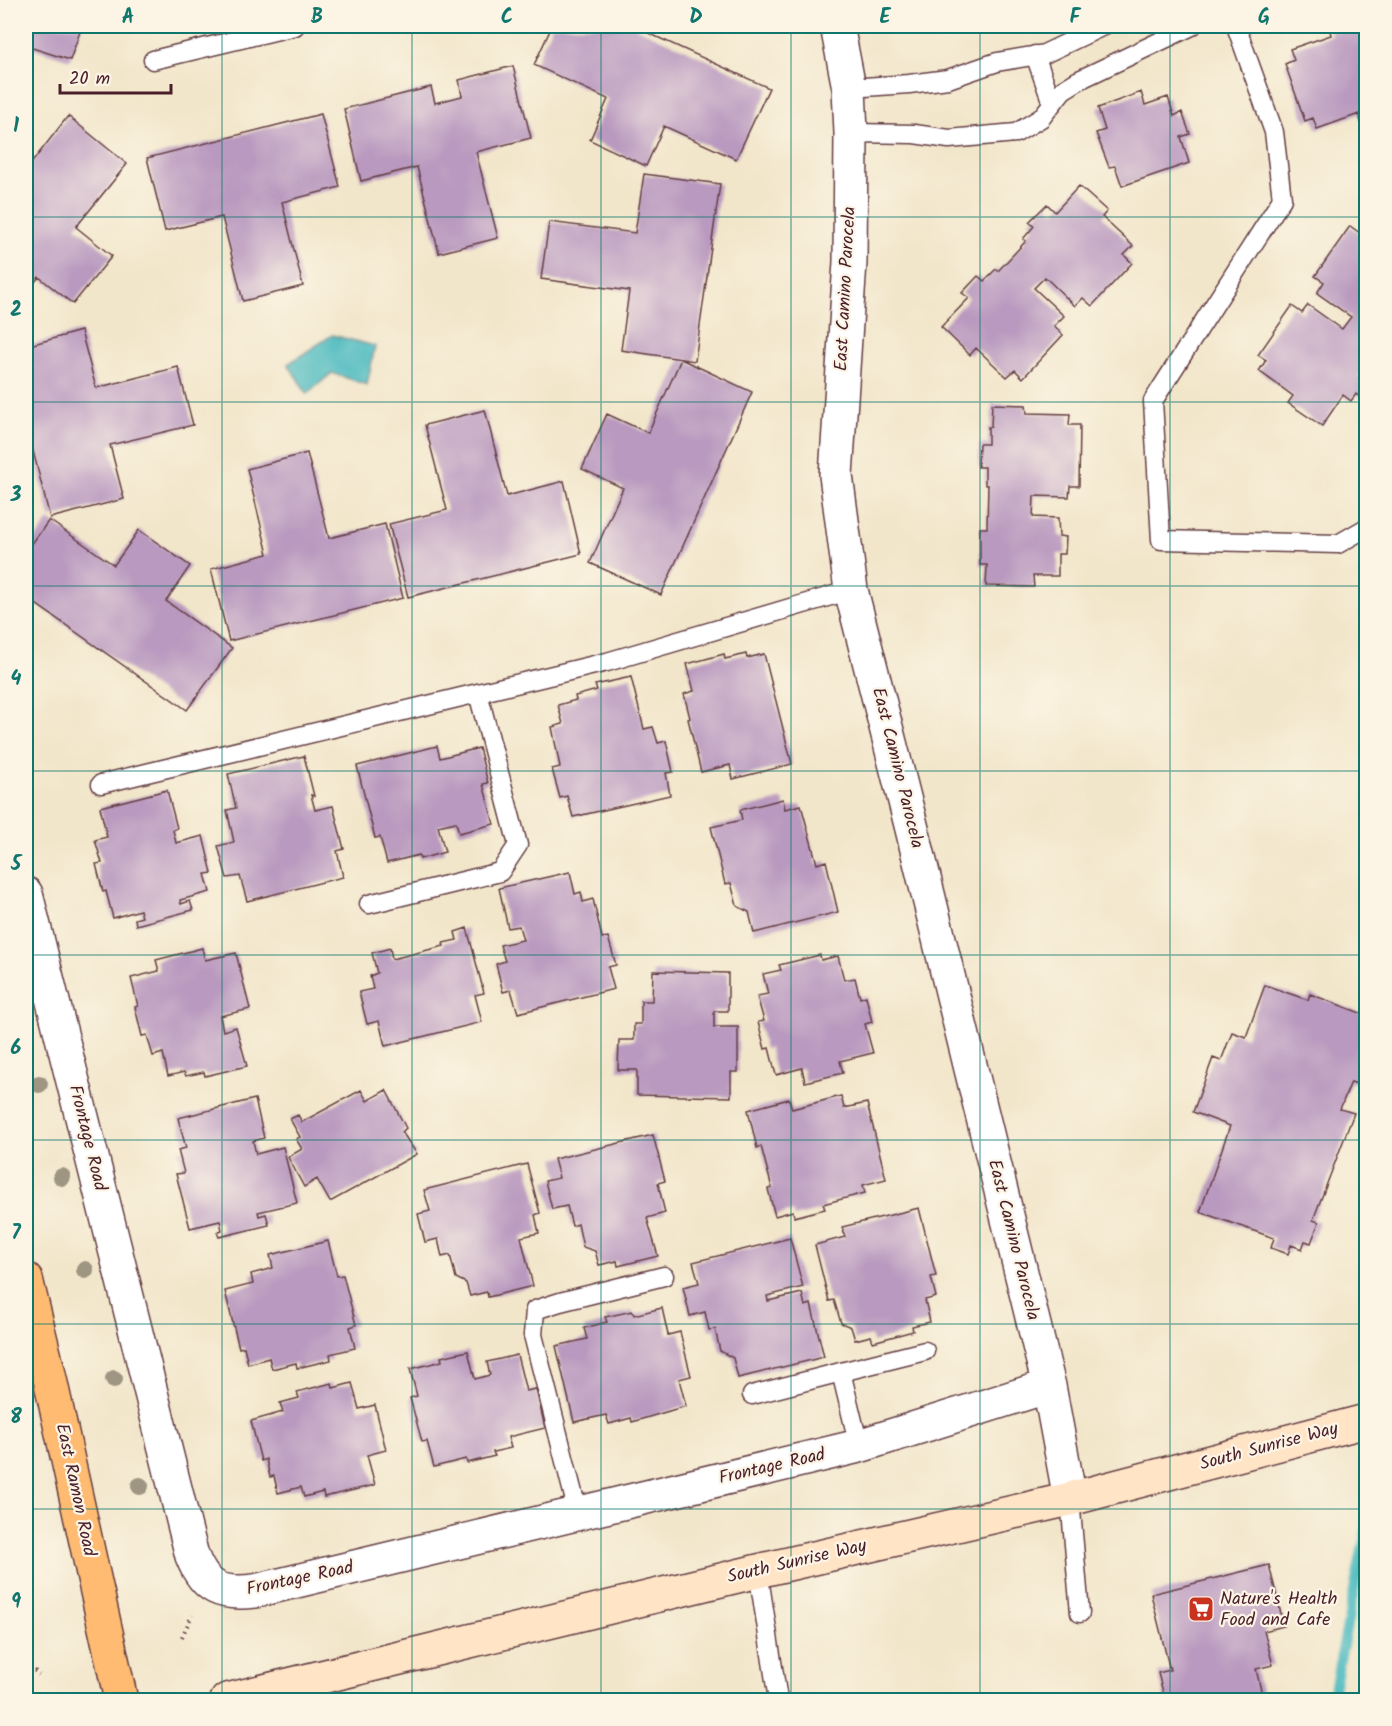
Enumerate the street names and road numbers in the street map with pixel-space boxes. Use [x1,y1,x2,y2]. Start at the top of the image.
street label: East Camino Parocela [827,206,865,372]
street label: East Camino Parocela [863,684,931,852]
street label: Frontage Road [60,1082,114,1195]
street label: East Camino Parocela [979,1156,1047,1324]
street label: South Sunrise Way [1197,1414,1342,1479]
street label: East Ramon Road [47,1421,103,1560]
street label: Frontage Road [716,1440,829,1493]
street label: South Sunrise Way [724,1532,870,1592]
street label: Frontage Road [244,1553,357,1604]

